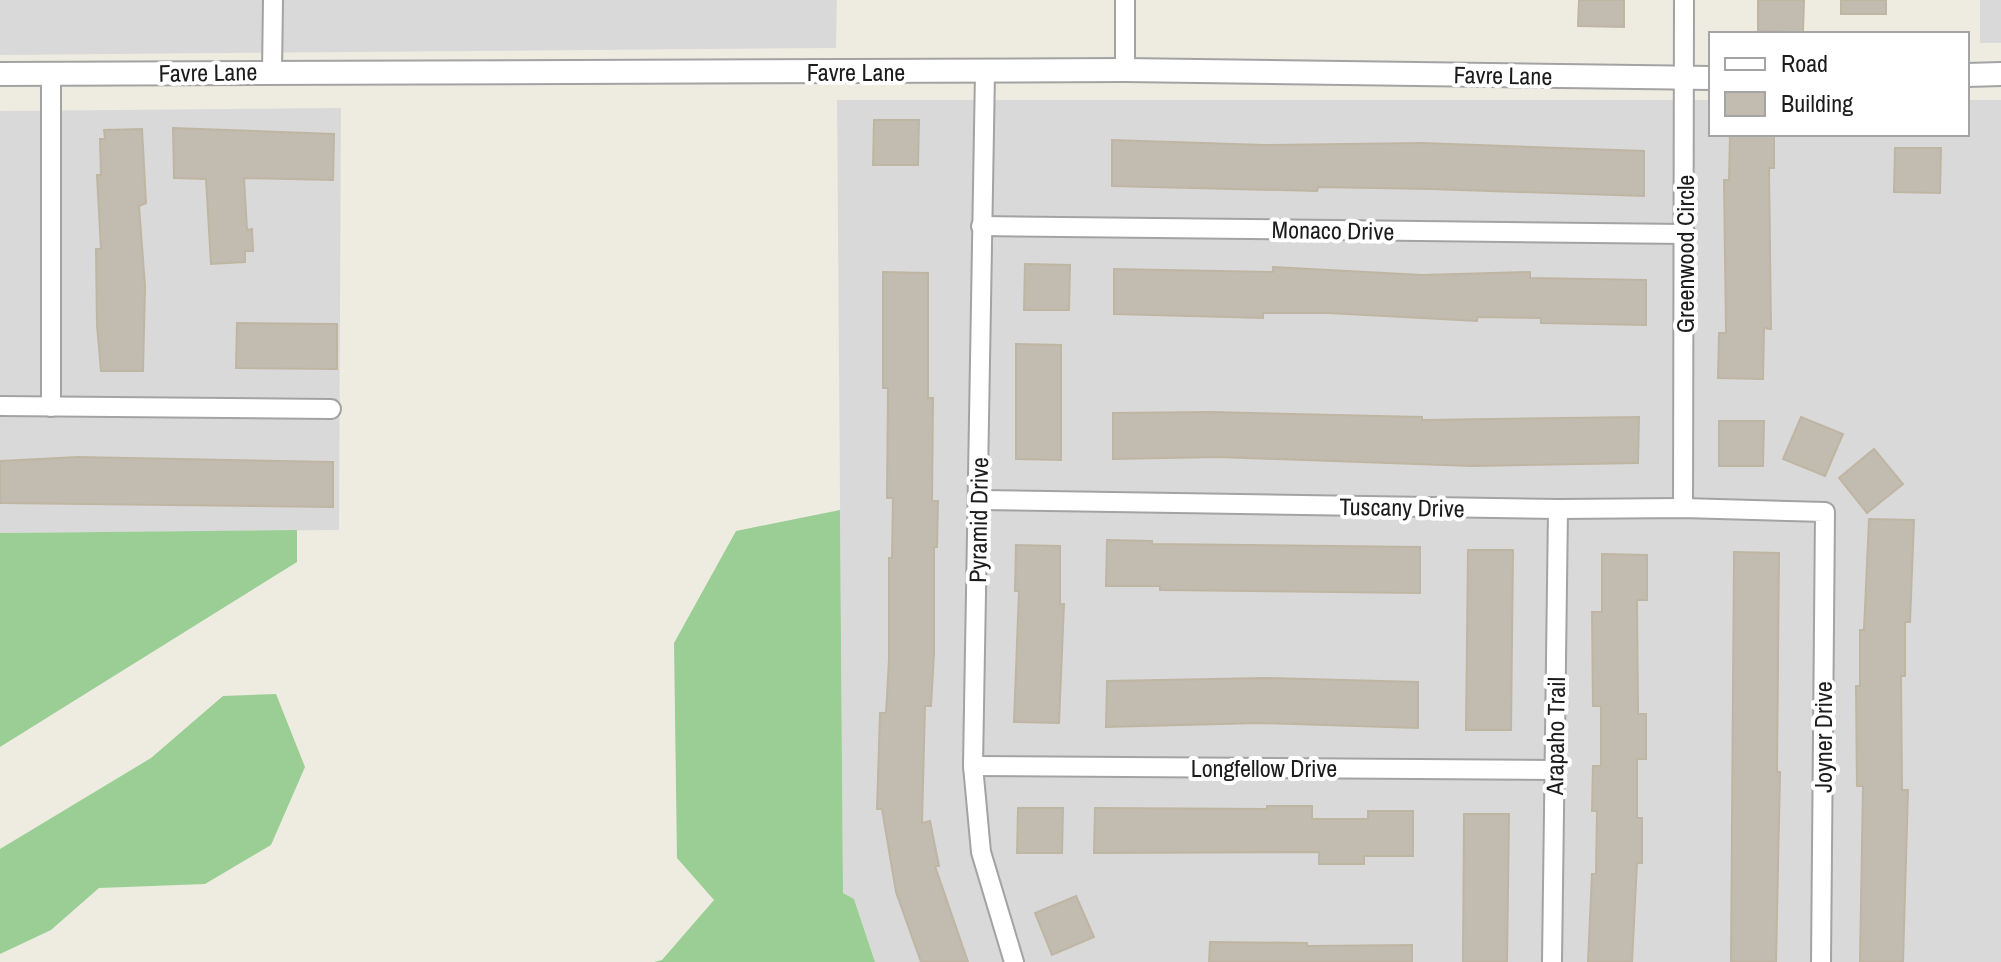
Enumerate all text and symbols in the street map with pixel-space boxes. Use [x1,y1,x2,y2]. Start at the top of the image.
legend [1709,32,1969,136]
text: Road [1781,47,1828,79]
street label: Favre Lane [158,55,258,89]
street label: Favre Lane [807,56,905,88]
street label: Favre Lane [1453,58,1553,92]
text: Building [1781,87,1853,119]
street label: Greenwood Circle [1669,175,1701,333]
street label: Monaco Drive [1271,213,1395,247]
street label: Pyramid Drive [961,457,995,583]
street label: Tuscany Drive [1339,490,1465,524]
street label: Arapaho Trail [1538,677,1572,796]
street label: Joyner Drive [1807,681,1839,793]
street label: Longfellow Drive [1191,752,1337,784]

